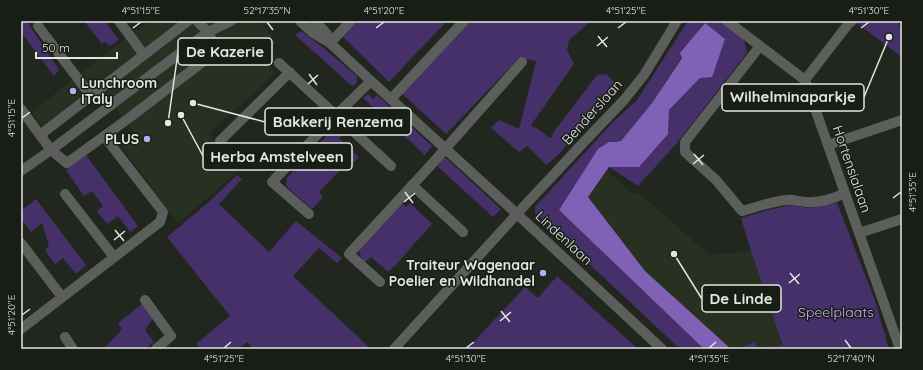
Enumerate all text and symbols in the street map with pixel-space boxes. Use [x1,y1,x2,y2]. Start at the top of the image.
text: 4°51'15"E [122,4,160,17]
text: 52°17'35"N [244,4,290,17]
text: 4°51'20"E [364,4,405,17]
text: 4°51'25"E [606,4,646,17]
text: 4°51'30"E [849,4,890,17]
scale bar [36,34,117,60]
callout: De Kazerie [178,38,272,65]
text: 50 m [42,40,70,55]
text: De Kazerie [186,42,264,61]
place label: Lunchroom ITaly [81,74,157,108]
street label: Benderslaan [558,76,626,148]
callout: Wilhelminaparkje [722,84,864,111]
marker: Lunchroom ITaly [68,86,78,96]
text: Wilhelminaparkje [730,87,856,106]
text: 4°51'15"E [5,99,18,137]
callout: Bakkerij Renzema [265,108,411,135]
text: Bakkerij Renzema [273,112,403,131]
street label: Hortensialaan [829,123,875,215]
place label: PLUS [105,130,139,148]
marker: PLUS [142,134,152,144]
callout: Herba Amstelveen [203,143,352,170]
text: Herba Amstelveen [210,147,344,166]
text: 4°51'35"E [906,172,919,212]
street label: Lindenlaan [532,207,596,269]
place label: Traiteur Wagenaar Poelier en Wildhandel [389,256,535,290]
marker: Traiteur Wagenaar Poelier en Wildhandel [538,268,548,278]
callout: De Linde [702,285,781,312]
text: De Linde [709,289,773,308]
text: 4°51'20"E [5,294,18,335]
park label: Speelplaats [798,303,874,321]
text: 4°51'25"E [204,352,244,365]
text: 4°51'30"E [446,352,487,365]
text: 4°51'35"E [689,352,729,365]
text: 52°17'40"N [827,352,875,365]

